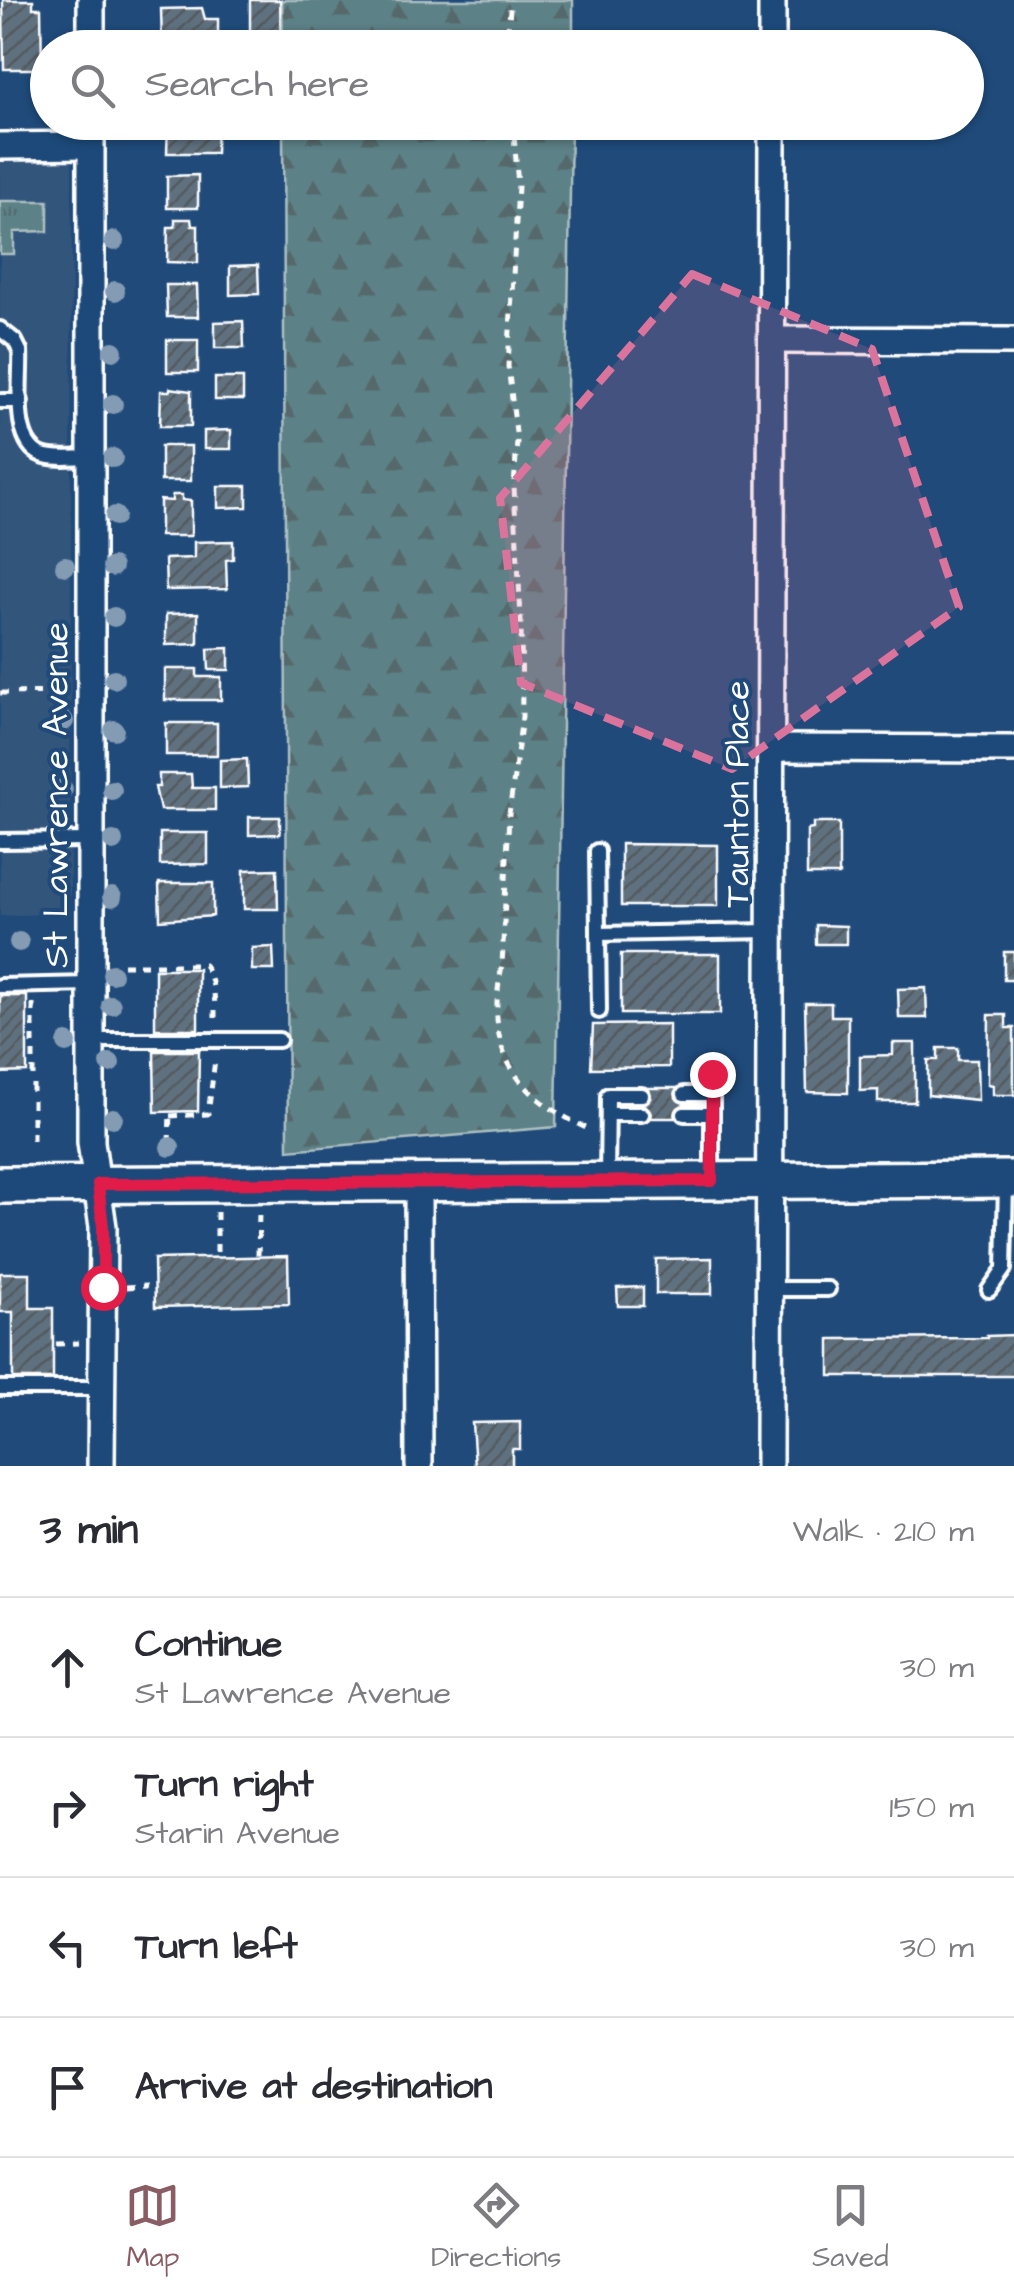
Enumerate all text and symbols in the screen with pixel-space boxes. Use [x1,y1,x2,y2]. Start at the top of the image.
search box [30,30,984,140]
icon: search [65,58,120,113]
text: Search here [145,59,369,111]
street label: St Lawrence Avenue [32,622,81,968]
street label: Taunton Place [713,681,762,907]
route end [690,1052,736,1098]
route start [81,1265,127,1311]
text: 3 min [40,1502,138,1560]
text: Walk · 210 m [793,1509,974,1554]
text: Continue [135,1619,282,1671]
icon: ahead [40,1640,95,1695]
text: 30 m [900,1645,974,1690]
text: St Lawrence Avenue [135,1671,451,1716]
text: Turn right [135,1759,314,1811]
icon: right [40,1780,95,1835]
text: 150 m [889,1785,974,1830]
text: Starin Avenue [135,1811,340,1856]
icon: left [40,1920,95,1975]
text: Turn left [135,1921,298,1973]
text: 30 m [900,1925,974,1970]
icon: arrive [40,2060,95,2115]
text: Arrive at destination [135,2061,492,2113]
tab: Map [125,2178,180,2277]
tab: Directions [431,2178,561,2277]
tab: Saved [812,2178,889,2277]

